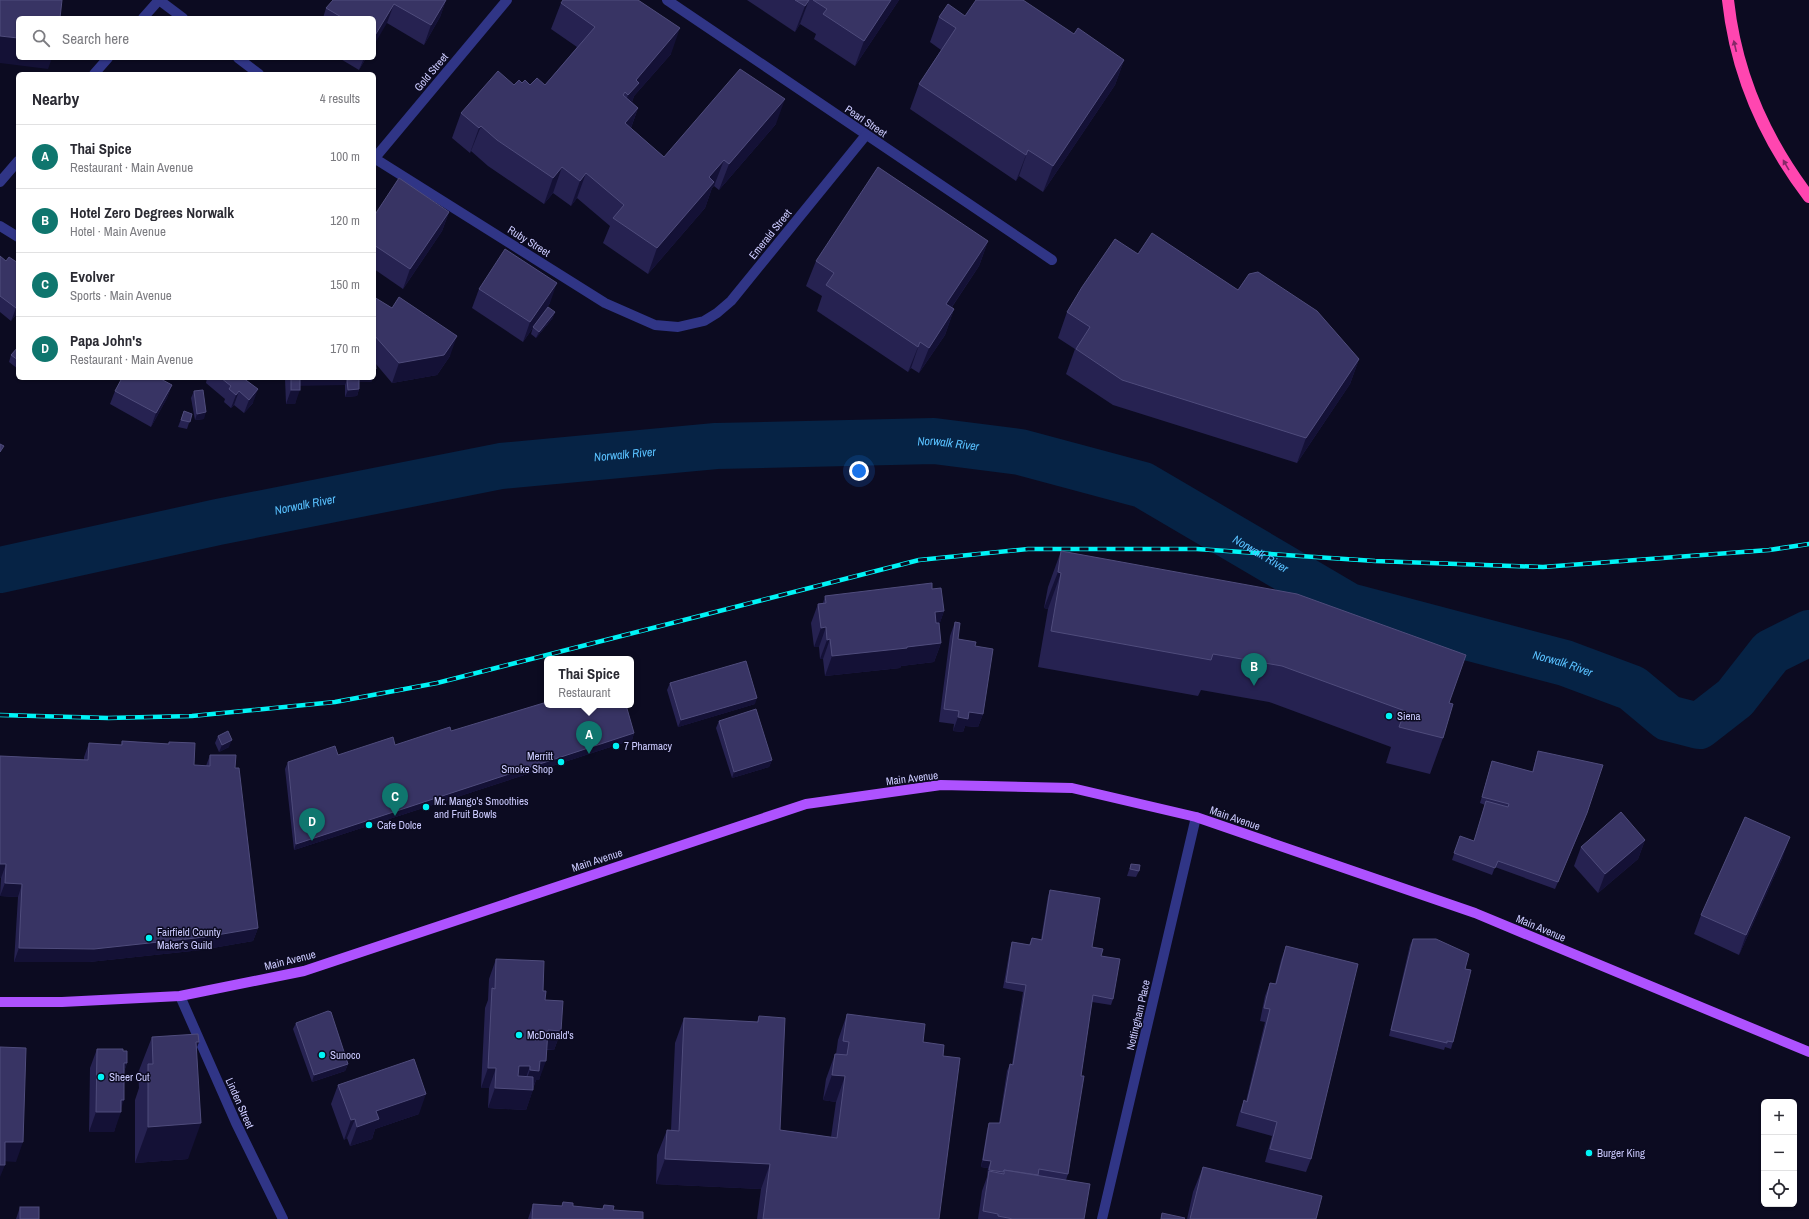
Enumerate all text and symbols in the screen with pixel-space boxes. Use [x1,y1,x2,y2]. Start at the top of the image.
search box [16,16,376,60]
icon: search [30,27,52,49]
text: Search here [62,28,129,49]
one-way arrow [1732,40,1738,52]
street label: Gold Street [411,50,451,94]
text: Nearby [32,87,79,110]
text: 4 results [320,90,360,107]
street label: Pearl Street [842,102,890,140]
text: Thai Spice [70,138,132,159]
text: A [41,148,49,165]
text: 100 m [330,148,360,165]
text: Restaurant · Main Avenue [70,159,193,176]
one-way arrow [1782,159,1789,171]
text: Hotel Zero Degrees Norwalk [70,202,234,223]
street label: Emerald Street [746,206,795,262]
text: B [41,212,49,229]
text: 120 m [330,212,360,229]
street label: Ruby Street [505,222,553,260]
text: Hotel · Main Avenue [70,223,166,240]
text: Evolver [70,266,114,287]
text: C [41,276,49,293]
text: 150 m [330,276,360,293]
text: Sports · Main Avenue [70,287,172,304]
text: Papa John's [70,330,142,351]
text: D [41,340,49,357]
text: 170 m [330,340,360,357]
text: Restaurant · Main Avenue [70,351,193,368]
water label: Norwalk River [917,433,981,455]
water label: Norwalk River [593,444,657,465]
your location [849,461,869,481]
water label: Norwalk River [273,491,338,519]
water label: Norwalk River [1230,531,1292,577]
water label: Norwalk River [1531,647,1596,681]
pin: B [1241,653,1267,686]
popup [544,656,634,708]
text: Thai Spice [558,663,620,684]
text: Restaurant [558,684,610,701]
place label: Siena [1397,709,1421,723]
marker: Siena [1384,711,1394,721]
pin: A [576,721,602,754]
place label: 7 Pharmacy [624,739,673,753]
marker: 7 Pharmacy [611,741,621,751]
place label: Merritt Smoke Shop [501,749,553,776]
marker: Merritt Smoke Shop [556,757,566,767]
street label: Main Avenue [885,768,939,788]
pin: C [382,783,408,816]
place label: Mr. Mango's Smoothies and Fruit Bowls [434,794,529,821]
marker: Mr. Mango's Smoothies and Fruit Bowls [421,802,431,812]
street label: Main Avenue [1208,803,1262,833]
pin: D [299,808,325,841]
place label: Cafe Dolce [377,818,422,832]
marker: Cafe Dolce [364,820,374,830]
street label: Main Avenue [570,845,624,875]
street label: Main Avenue [1514,911,1568,945]
place label: Fairfield County Maker's Guild [157,925,221,952]
marker: Fairfield County Maker's Guild [144,933,154,943]
street label: Main Avenue [263,947,317,973]
street label: Nottingham Place [1123,978,1153,1052]
place label: McDonald's [527,1028,574,1042]
marker: McDonald's [514,1030,524,1040]
place label: Sunoco [330,1048,361,1062]
marker: Sunoco [317,1050,327,1060]
place label: Sheer Cut [109,1070,150,1084]
marker: Sheer Cut [96,1072,106,1082]
street label: Linden Street [223,1075,258,1131]
map controls [1761,1099,1797,1207]
button: + [1761,1099,1797,1135]
button: − [1761,1135,1797,1171]
place label: Burger King [1597,1146,1645,1160]
marker: Burger King [1584,1148,1594,1158]
button: locate [1761,1171,1797,1207]

